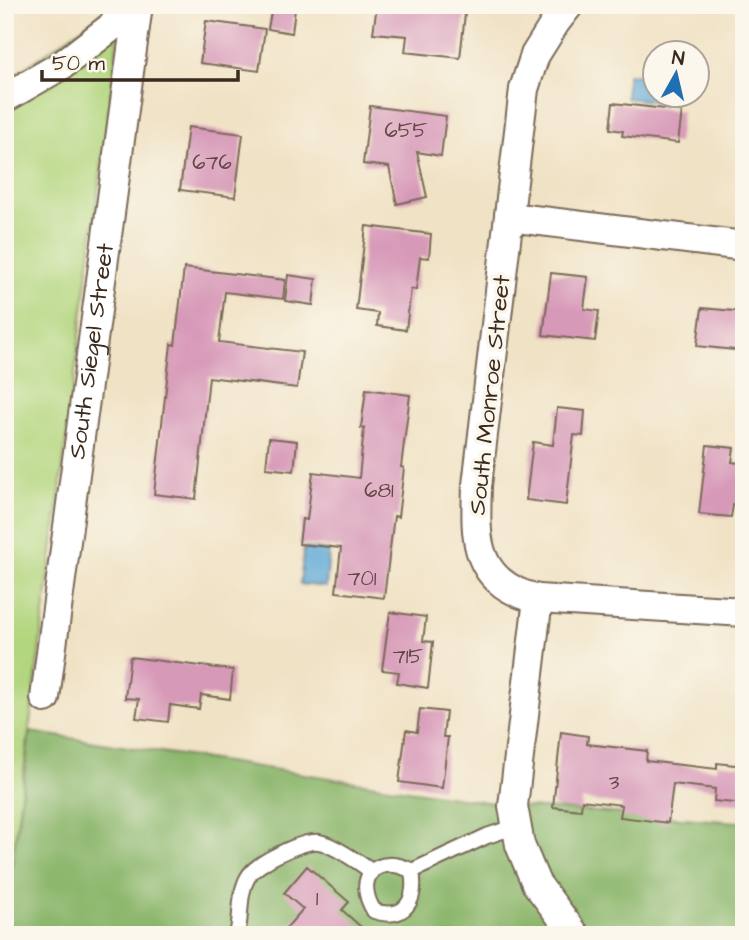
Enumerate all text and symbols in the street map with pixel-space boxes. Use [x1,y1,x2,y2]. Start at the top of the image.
scale bar [42,38,238,82]
north arrow [640,38,710,108]
text: N [670,44,686,73]
text: 50 m [52,49,106,78]
house number: 655 [385,116,428,145]
house number: 676 [192,148,232,177]
street label: South Siegel Street [60,241,123,461]
street label: South Monroe Street [460,273,520,517]
house number: 681 [364,476,394,505]
house number: 701 [348,564,377,593]
house number: 715 [393,642,423,671]
house number: 3 [609,768,620,797]
house number: 1 [316,884,319,913]

